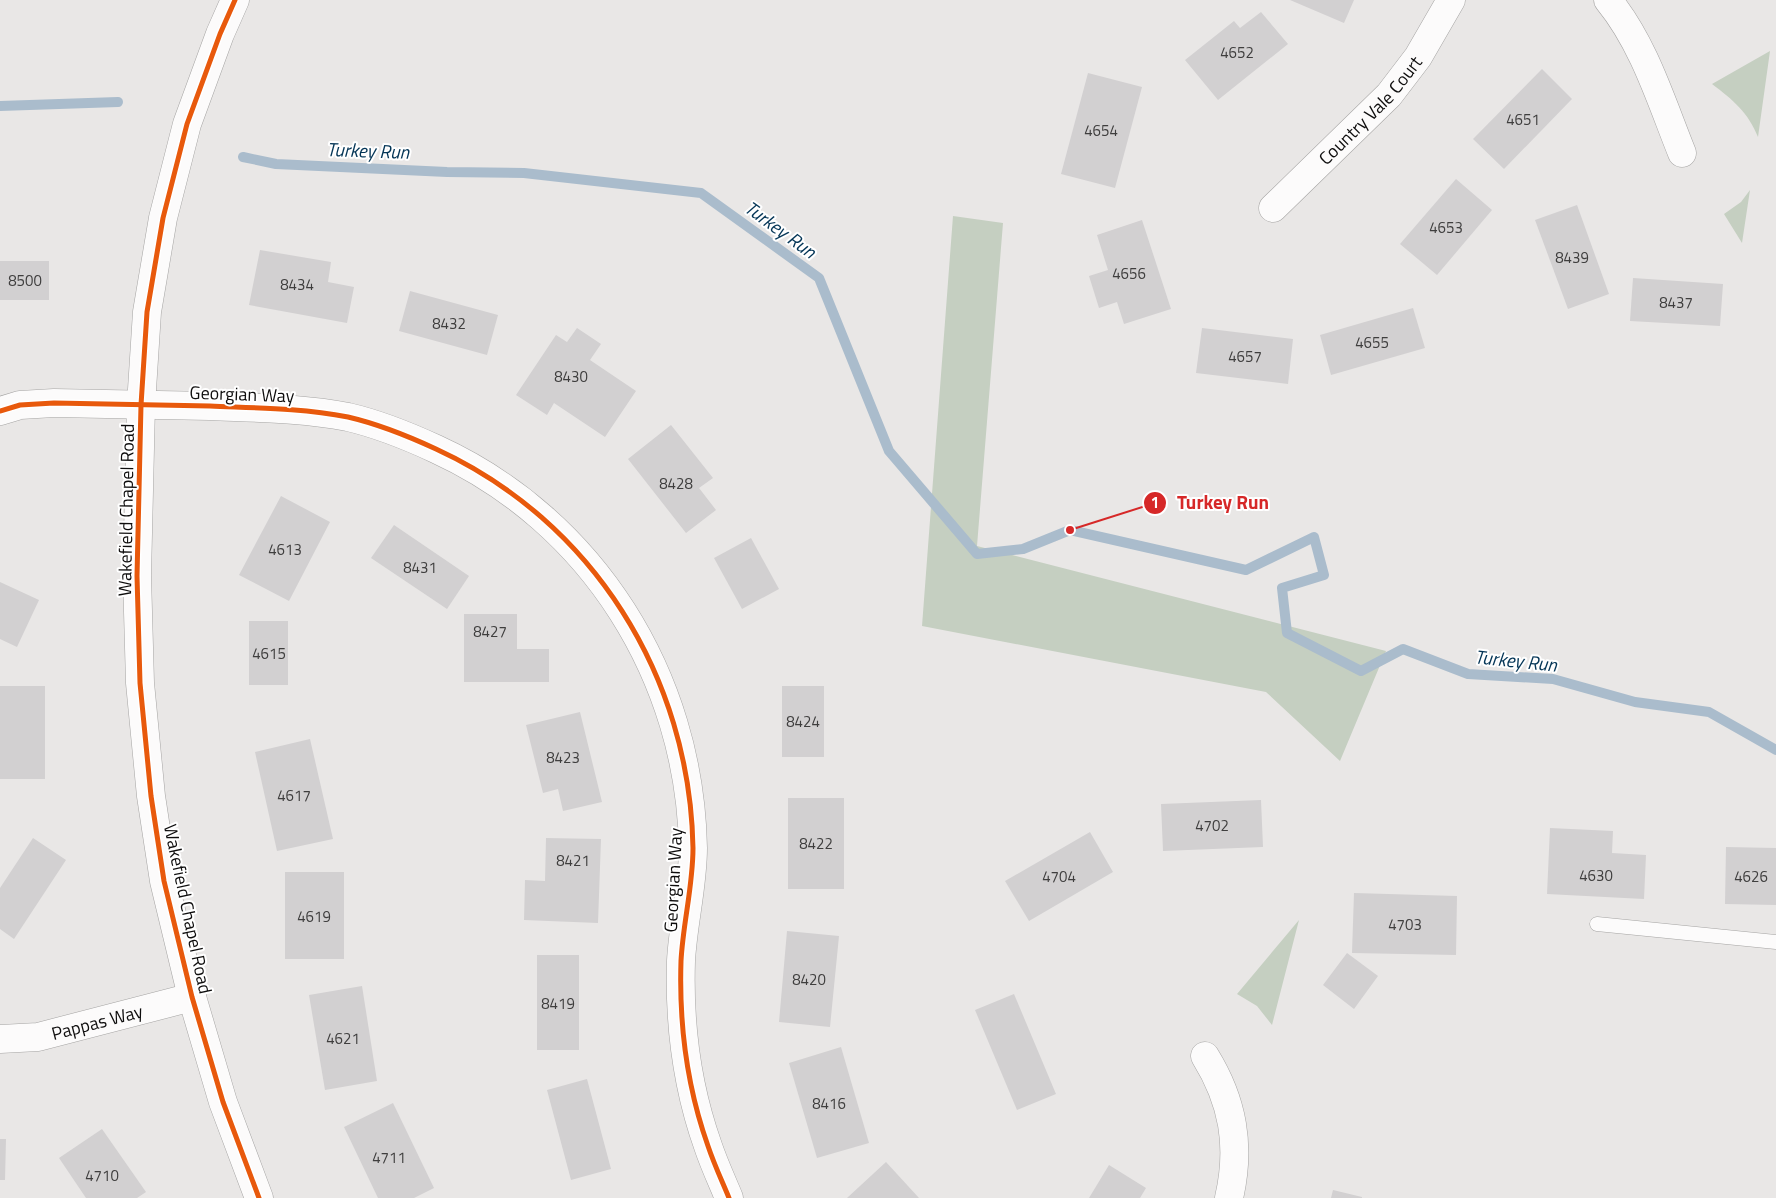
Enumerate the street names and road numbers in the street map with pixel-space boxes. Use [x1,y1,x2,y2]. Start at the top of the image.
street label: Country Vale Court [1312,49,1428,171]
street label: Georgian Way [189,379,295,409]
street label: Wakefield Chapel Road [111,423,141,597]
street label: Wakefield Chapel Road [157,822,219,996]
street label: Georgian Way [657,827,689,933]
street label: Pappas Way [48,997,146,1046]

